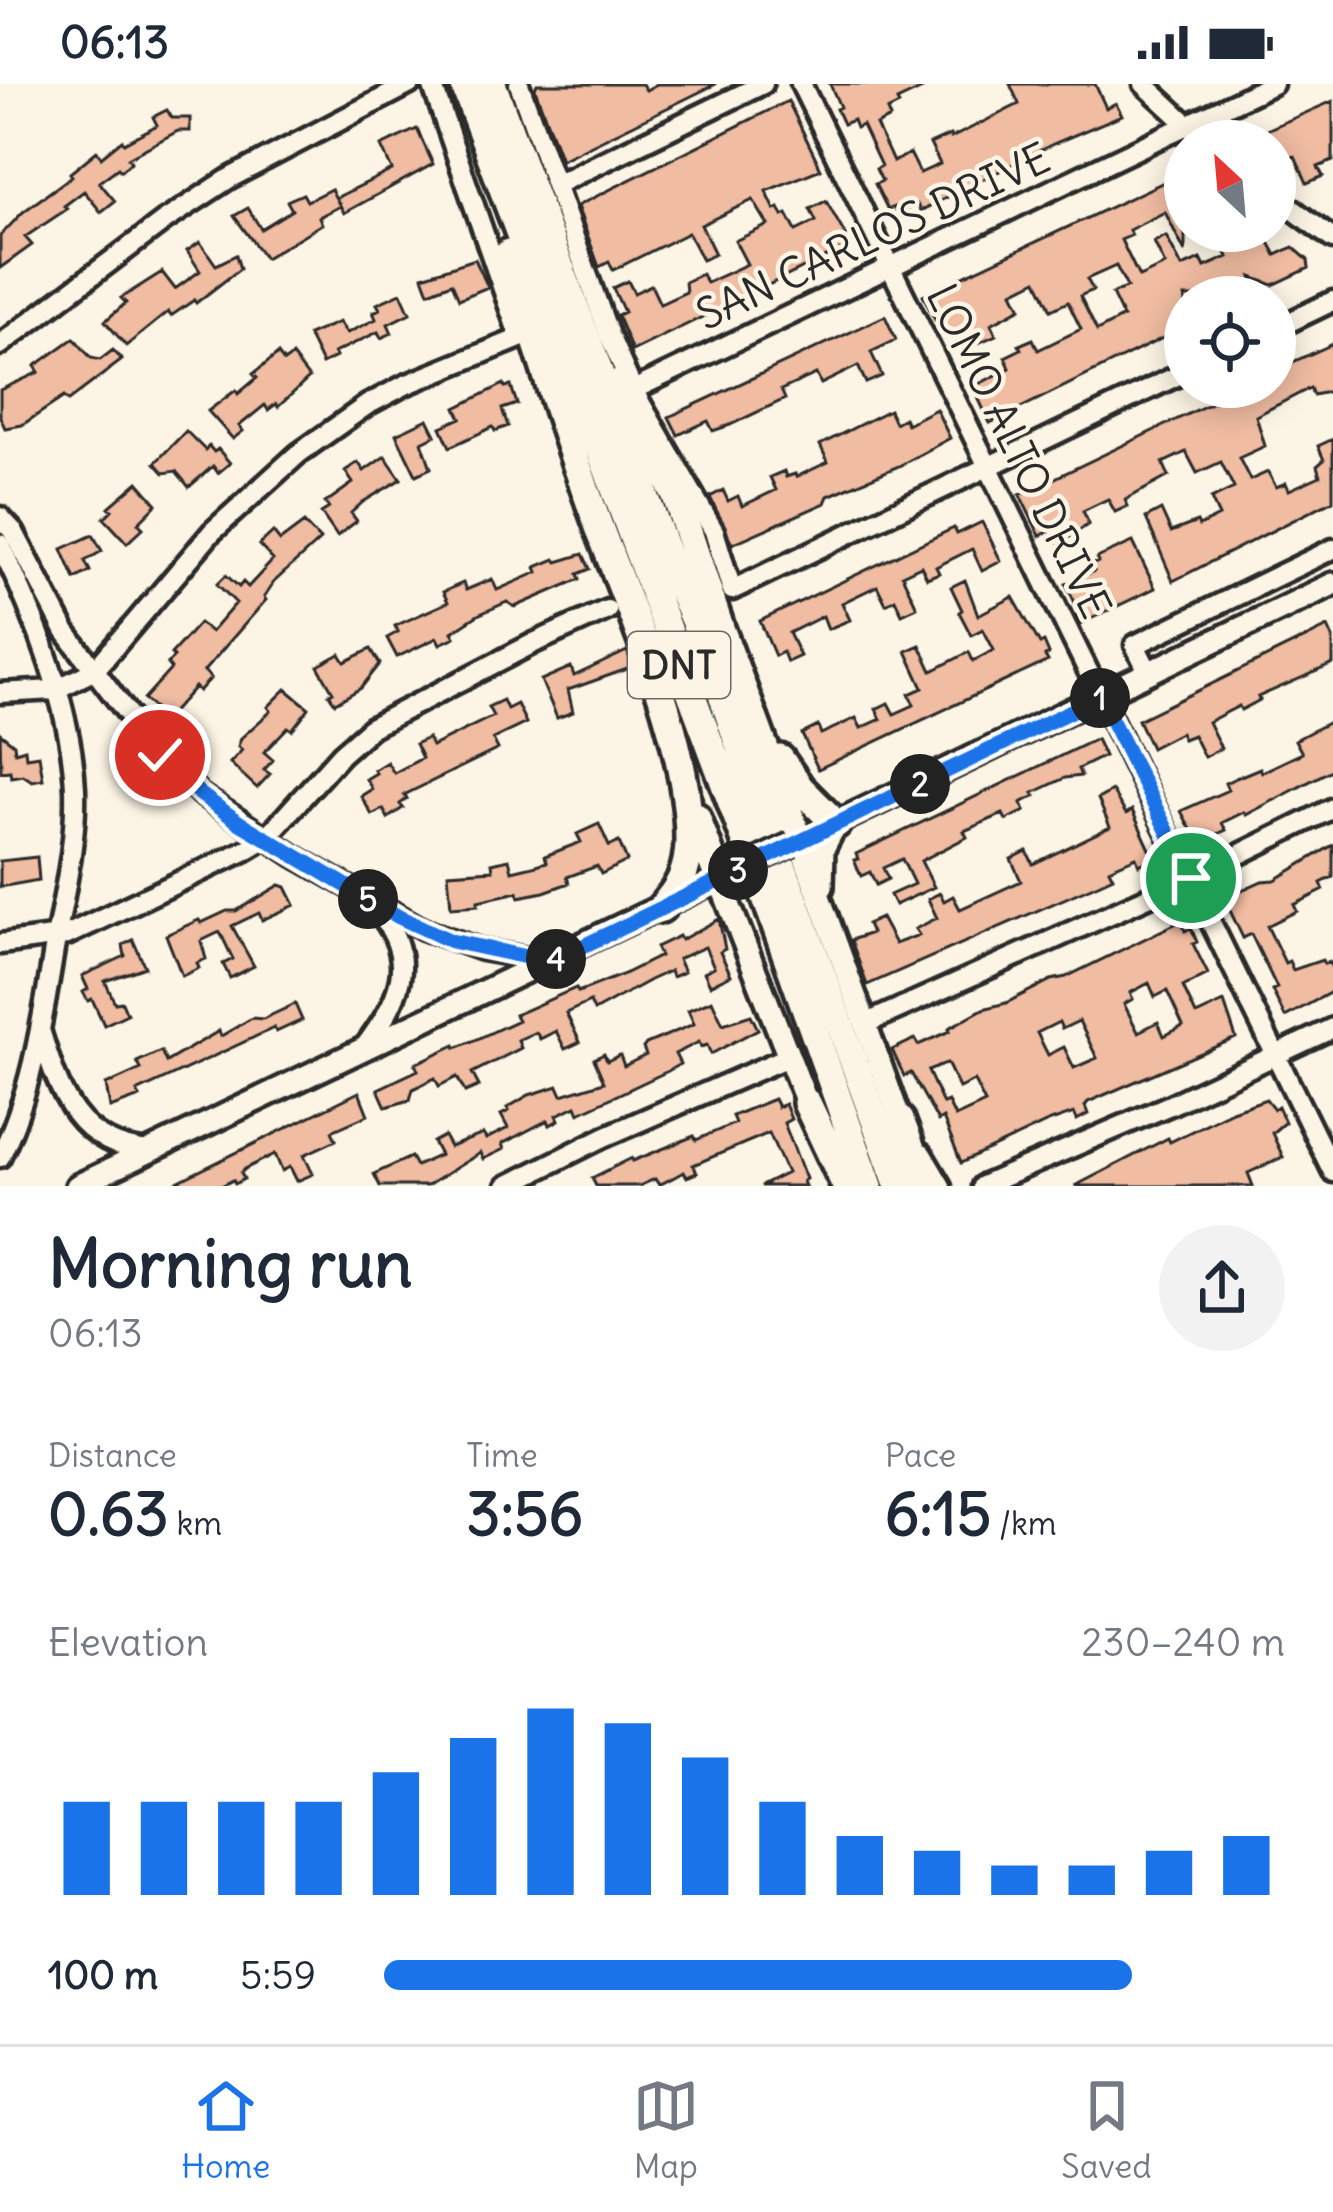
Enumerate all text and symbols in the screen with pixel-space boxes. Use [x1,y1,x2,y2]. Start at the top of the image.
text: 06:13 [60,14,169,70]
north arrow [1164,120,1296,252]
map controls [1164,120,1296,408]
street label: SAN CARLOS DRIVE [688,131,1058,341]
street label: LOMO ALTO DRIVE [916,276,1122,626]
button: locate [1164,276,1296,408]
road number: DNT [628,632,730,698]
pin: 1 [1070,668,1130,728]
text: 1 [1093,677,1107,719]
pin [109,704,211,806]
icon: check [127,722,193,788]
pin: 2 [890,754,950,814]
text: 2 [911,763,929,805]
pin [1140,827,1242,929]
pin: 3 [708,840,768,900]
icon: arrive [1158,845,1224,911]
text: 3 [729,849,747,891]
pin: 5 [338,869,398,929]
text: 5 [359,878,377,920]
pin: 4 [526,929,586,989]
text: 4 [546,938,566,980]
text: Morning run [48,1222,412,1305]
button: share [1159,1225,1285,1351]
text: 06:13 [48,1309,143,1358]
text: Distance [48,1434,177,1476]
text: Time [466,1434,538,1476]
text: Pace [885,1434,956,1476]
text: 0.63 [48,1476,169,1551]
text: 3:56 [466,1476,583,1551]
text: 6:15 [885,1476,991,1551]
text: km [169,1502,222,1544]
text: /km [991,1502,1057,1544]
text: Elevation [48,1618,208,1667]
text: 230–240 m [1081,1618,1285,1667]
text: 100 m [48,1951,158,2000]
text: 5:59 [240,1951,316,2000]
tab: Home [181,2073,270,2187]
tab: Map [633,2073,699,2187]
tab: Saved [1061,2073,1152,2187]

